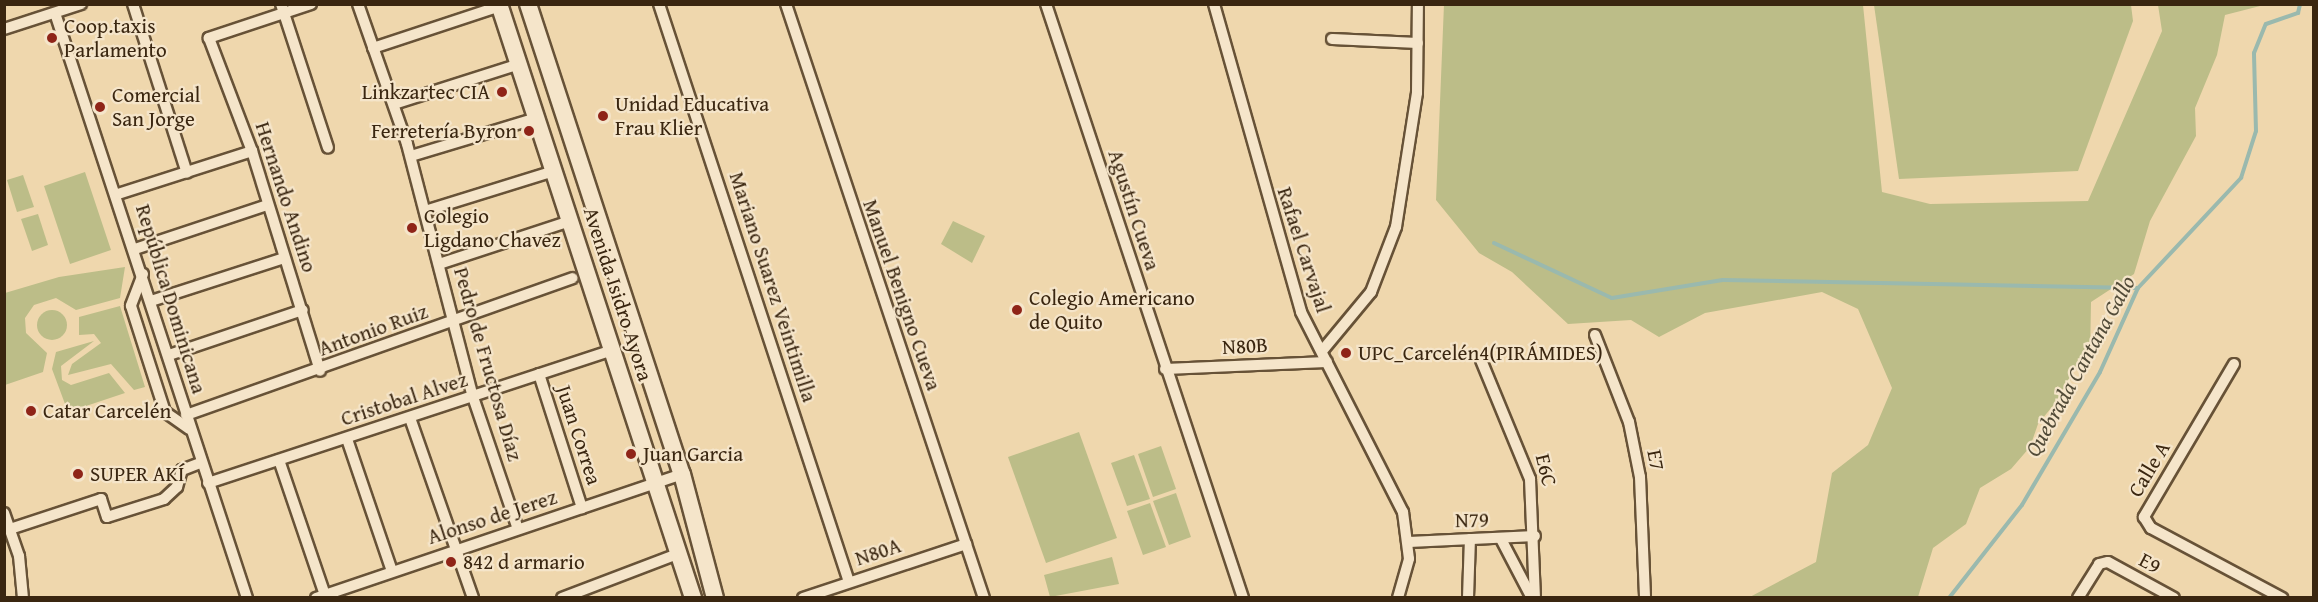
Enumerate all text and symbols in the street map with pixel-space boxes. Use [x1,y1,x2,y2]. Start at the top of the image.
place label: Coop.taxis Parlamento [64,13,167,63]
marker: Coop.taxis Parlamento [45,31,59,45]
place label: Linkzartec CIA [362,79,490,105]
place label: Comercial San Jorge [112,82,201,132]
marker: Linkzartec CIA [495,85,509,99]
place label: Unidad Educativa Frau Klier [615,91,769,141]
marker: Comercial San Jorge [93,100,107,114]
marker: Unidad Educativa Frau Klier [596,109,610,123]
place label: Ferretería Byron [371,118,517,144]
street label: Hernando Andino [250,119,322,275]
marker: Ferretería Byron [522,124,536,138]
street label: Agustín Cueva [1103,147,1165,273]
street label: Mariano Suarez Veintimilla [724,169,822,405]
street label: Rafael Carvajal [1272,184,1336,316]
street label: Manuel Benigno Cueva [857,196,947,394]
street label: República Dominicana [130,201,212,397]
place label: Colegio Ligdano Chavez [424,203,561,253]
street label: Avenida Isidro Ayora [578,204,658,384]
marker: Colegio Ligdano Chavez [405,221,419,235]
street label: Pedro de Fructosa Díaz [448,264,528,464]
water label: Quebrada Cantana Gallo [2019,271,2141,461]
place label: Colegio Americano de Quito [1029,285,1195,335]
street label: Antonio Ruiz [315,299,431,361]
marker: Colegio Americano de Quito [1010,303,1024,317]
street label: N80B [1221,332,1269,360]
place label: UPC_Carcelén4(PIRÁMIDES) [1358,340,1603,366]
marker: UPC_Carcelén4(PIRÁMIDES) [1339,346,1353,360]
street label: Cristobal Alvez [338,367,470,431]
street label: Juan Correa [551,382,607,488]
place label: Catar Carcelén [43,398,171,424]
marker: Catar Carcelén [24,404,38,418]
street label: Calle A [2123,437,2175,501]
place label: Juan Garcia [643,441,743,467]
marker: Juan Garcia [624,447,638,461]
street label: E7 [1642,447,1670,473]
street label: E6C [1530,451,1562,489]
place label: SUPER AKÍ [90,461,184,487]
marker: SUPER AKÍ [71,467,85,481]
street label: Alonso de Jerez [424,484,560,550]
street label: N79 [1455,507,1489,533]
street label: N80A [852,533,904,571]
street label: E9 [2135,547,2165,579]
place label: 842 d armario [463,549,585,575]
marker: 842 d armario [444,555,458,569]

